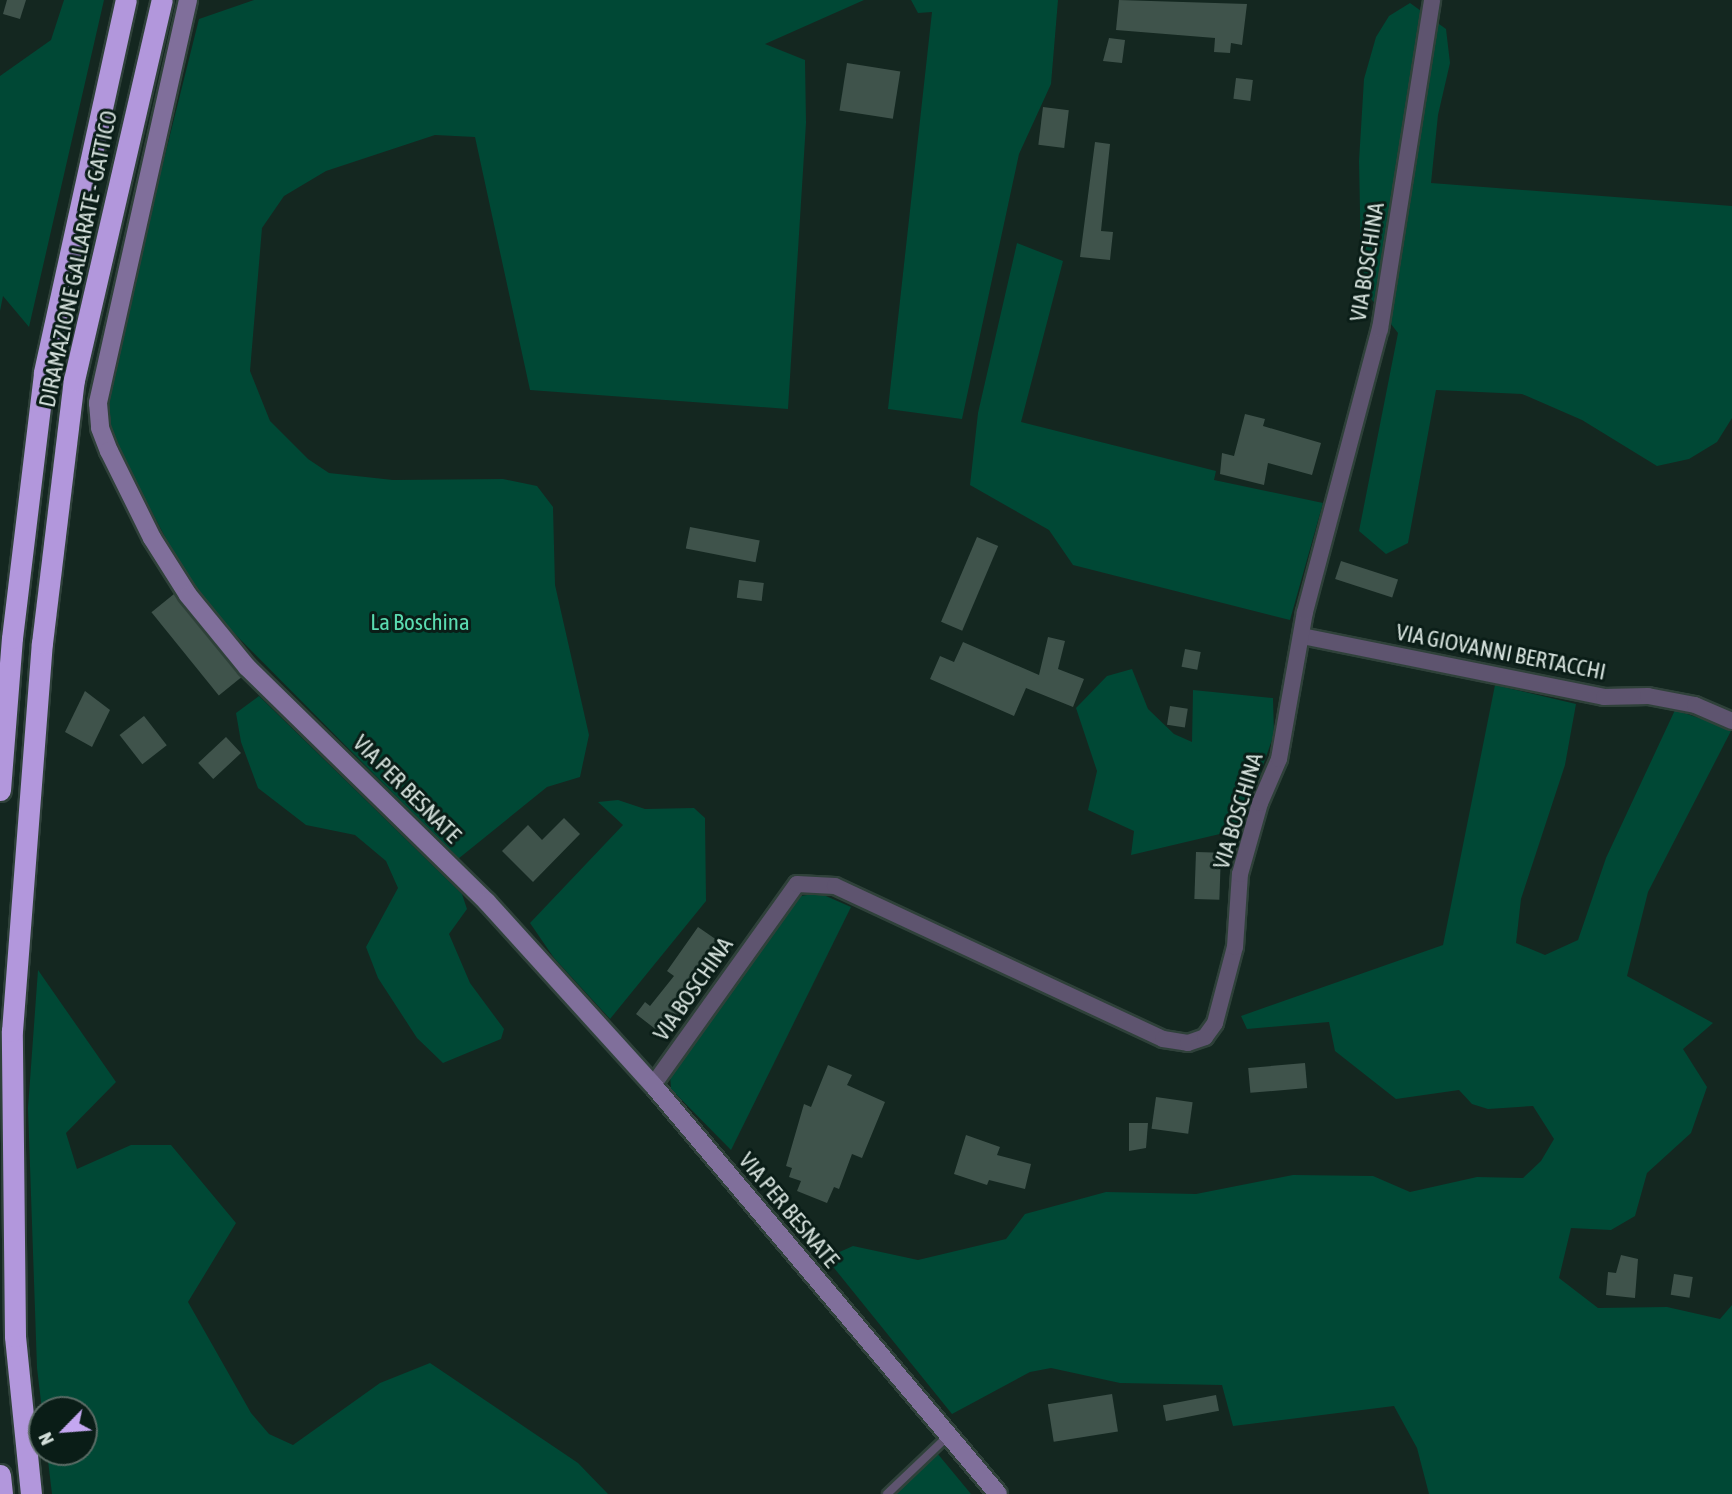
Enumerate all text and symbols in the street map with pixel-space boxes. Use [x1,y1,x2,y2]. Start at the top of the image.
street label: DIRAMAZIONE GALLARATE - GATTICO [33,108,123,410]
street label: VIA BOSCHINA [1344,201,1390,323]
park label: La Boschina [370,608,470,636]
street label: VIA GIOVANNI BERTACCHI [1394,618,1608,686]
street label: VIA PER BESNATE [347,729,467,849]
street label: VIA BOSCHINA [1207,750,1269,872]
street label: VIA BOSCHINA [647,932,739,1046]
street label: VIA PER BESNATE [733,1147,845,1273]
north arrow [28,1396,98,1466]
text: N [33,1429,58,1449]

